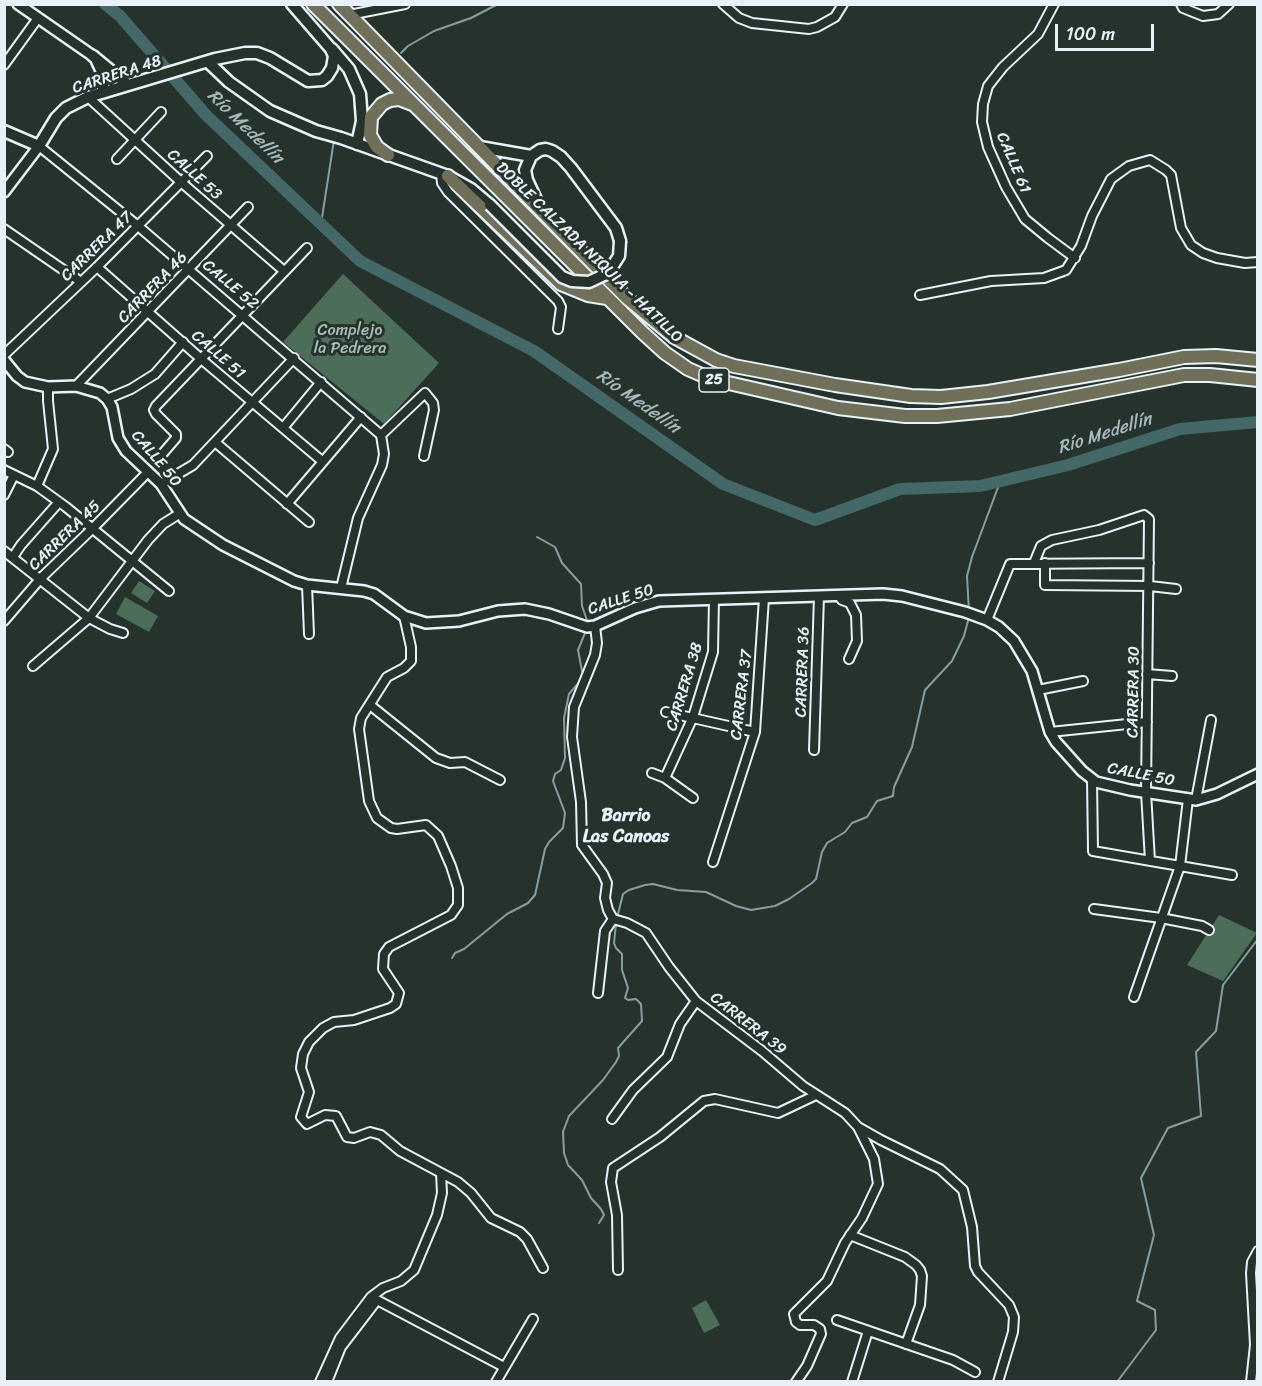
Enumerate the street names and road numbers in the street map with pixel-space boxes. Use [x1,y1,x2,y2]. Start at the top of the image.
street label: CARRERA 48 [70,52,164,98]
street label: CALLE 61 [992,130,1034,196]
street label: CALLE 53 [163,145,225,205]
street label: DOBLE CALZADA NIQUIA - HATILLO [492,159,686,347]
street label: CARRERA 47 [57,208,137,286]
street label: CARRERA 46 [114,248,192,328]
street label: CALLE 52 [198,256,262,314]
street label: CALLE 51 [187,326,249,384]
road number: 25 [699,368,729,392]
street label: CALLE 50 [127,427,185,491]
street label: CARRERA 45 [25,497,105,575]
street label: CALLE 50 [586,580,656,620]
street label: CARRERA 36 [792,626,814,718]
street label: CARRERA 38 [662,641,708,733]
street label: CARRERA 30 [1124,646,1144,738]
street label: CARRERA 37 [727,649,757,741]
street label: CALLE 50 [1106,759,1176,791]
street label: CARRERA 39 [706,988,790,1060]

